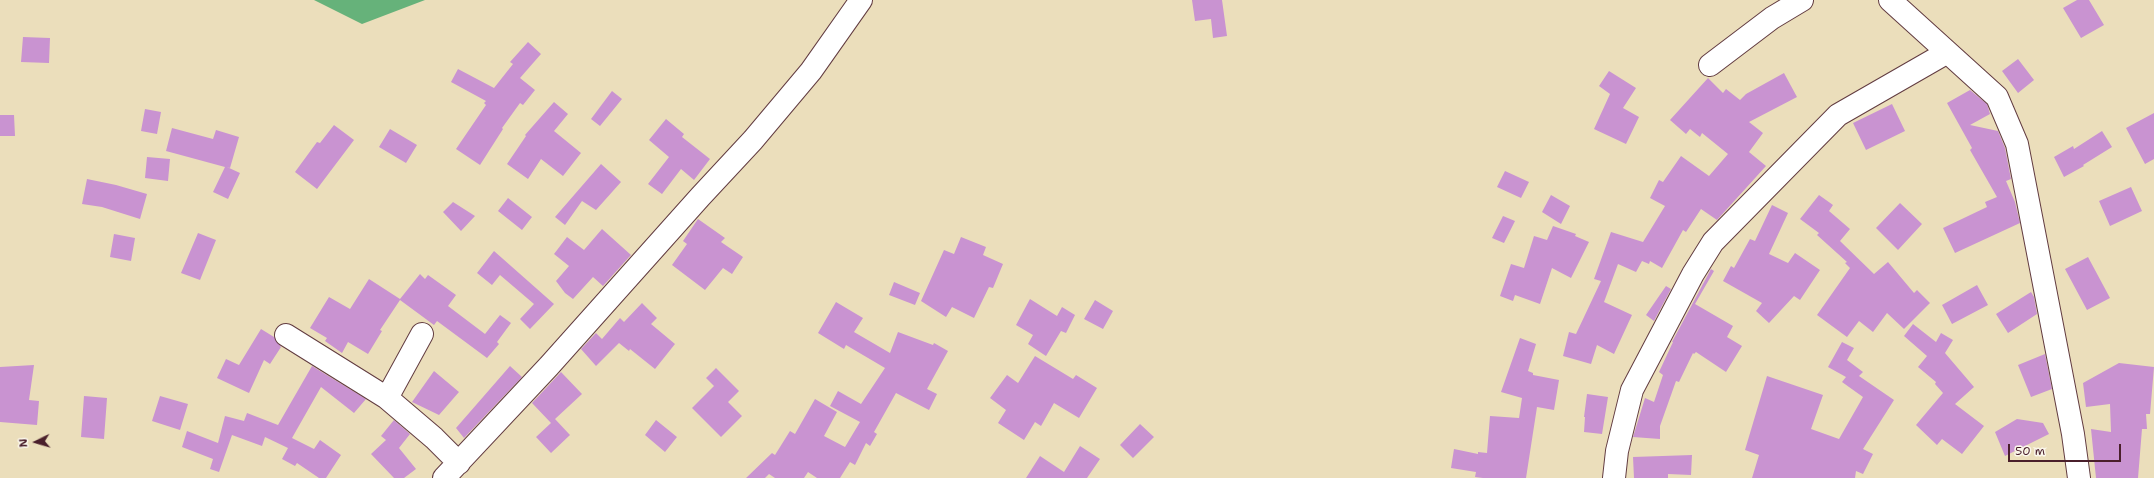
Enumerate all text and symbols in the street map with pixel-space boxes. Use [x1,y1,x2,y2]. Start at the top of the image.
north arrow [16,422,56,462]
scale bar [2010,436,2123,462]
text: N [16,438,31,448]
text: 50 m [2015,443,2045,459]

